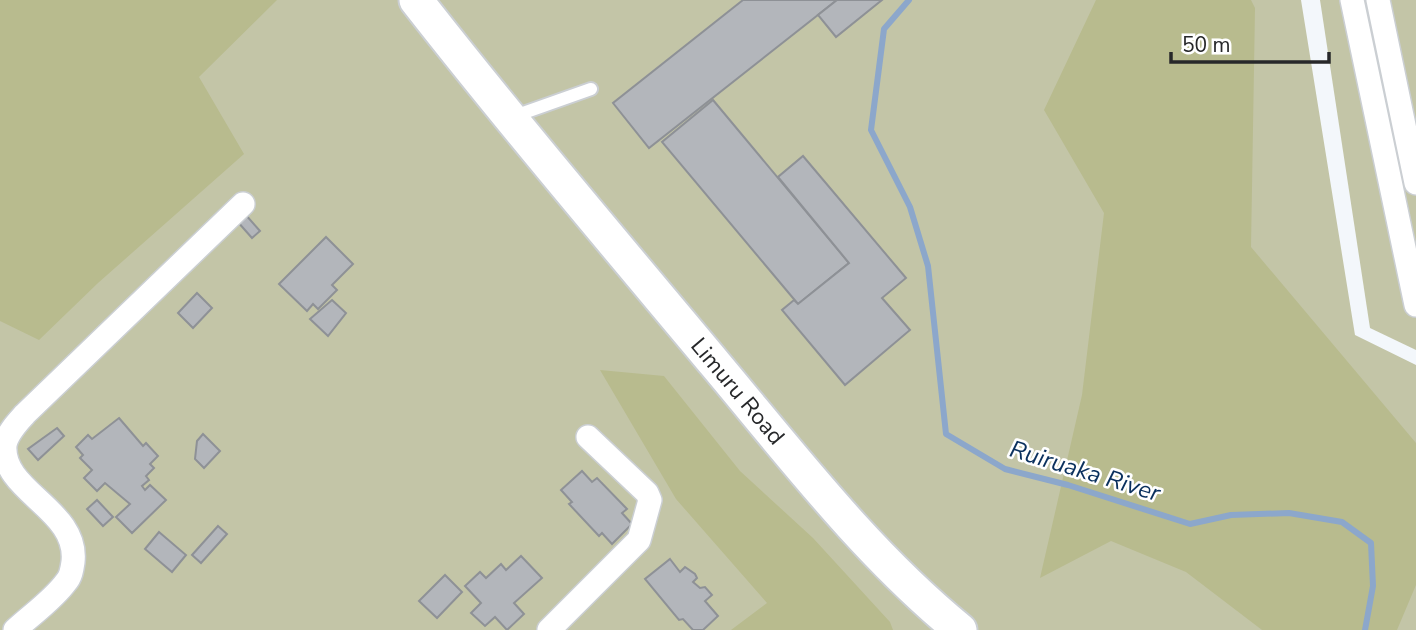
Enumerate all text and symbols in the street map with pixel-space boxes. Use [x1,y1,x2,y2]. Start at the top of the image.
scale bar [1171,21,1328,65]
text: 50 m [1182,31,1231,59]
street label: Limuru Road [684,331,792,451]
water label: Ruiruaka River [1006,433,1166,509]

